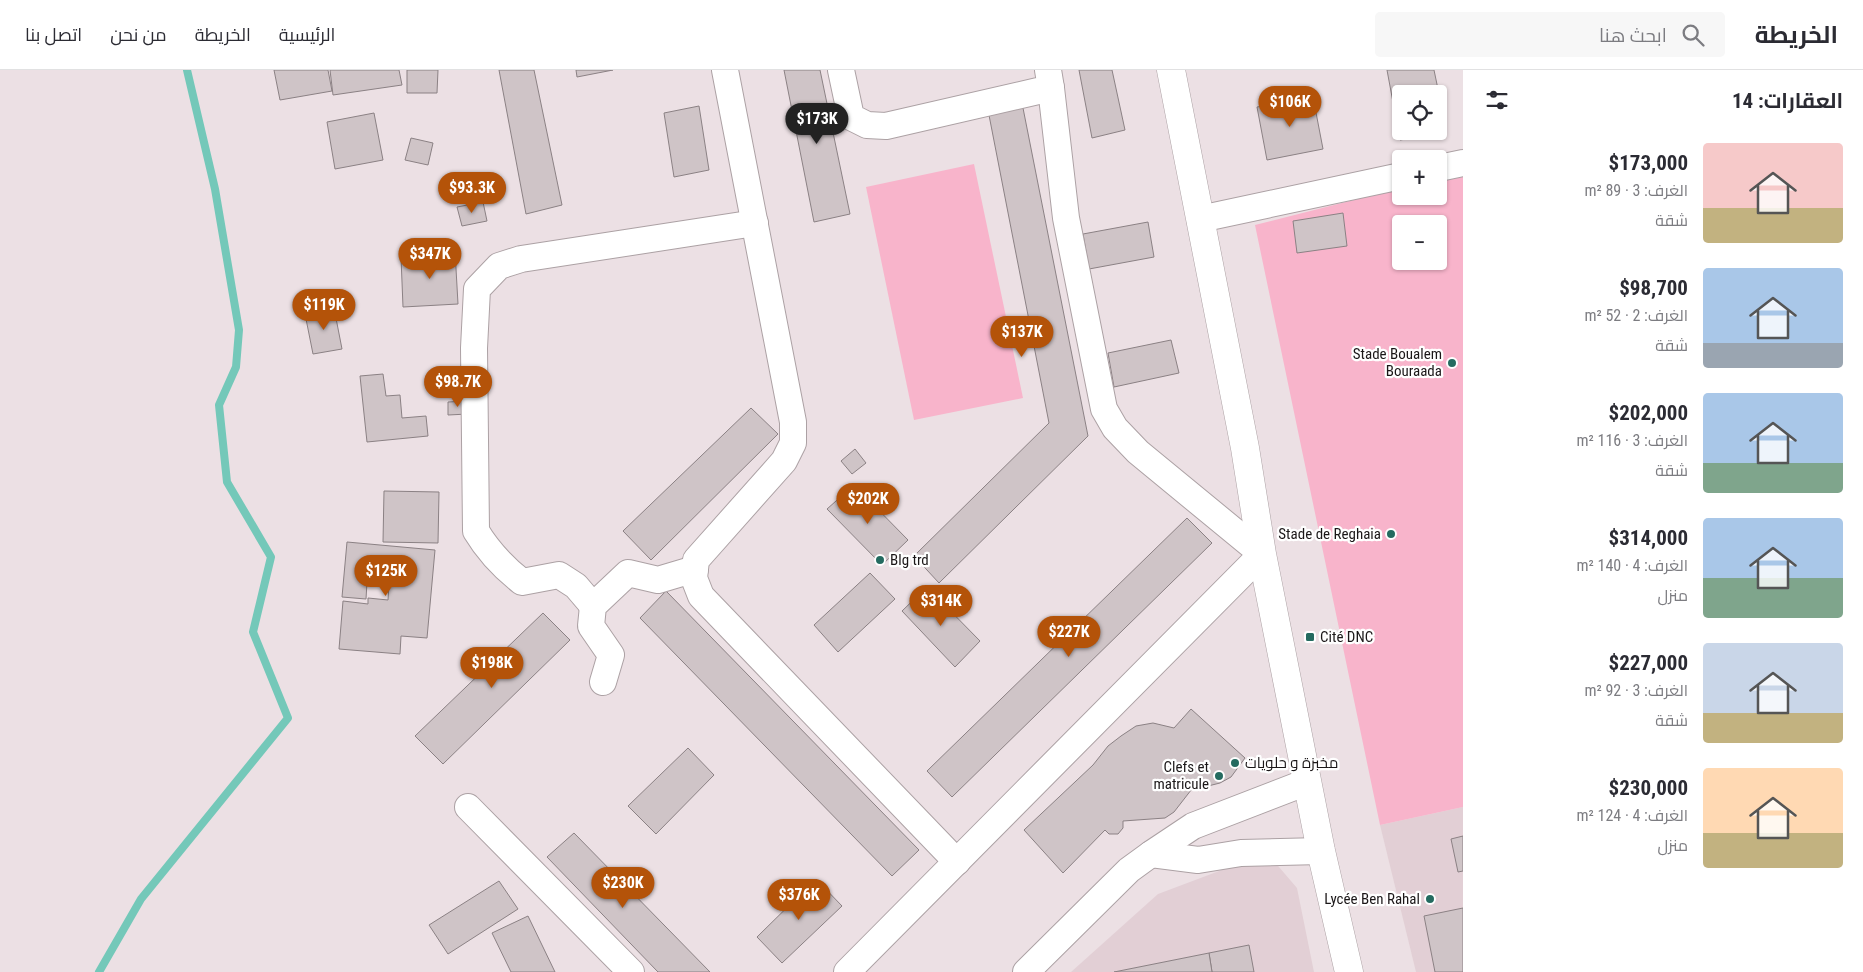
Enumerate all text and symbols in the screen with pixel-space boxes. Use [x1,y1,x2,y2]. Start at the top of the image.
search box [1375,12,1725,57]
icon: search [1679,21,1707,49]
text: الخريطة [1755,21,1838,49]
text: اتصل بنا [25,24,82,45]
text: من نحن [110,24,167,45]
text: الخريطة [195,24,251,45]
text: الرئيسية [279,24,335,45]
text: ابحث هنا [1599,24,1667,47]
pin: $106K [1255,85,1325,128]
map controls [1392,85,1447,270]
button: locate [1392,85,1447,140]
icon: filters [1483,86,1511,114]
text: العقارات: 14 [1732,89,1843,113]
text: $106K [1269,92,1311,111]
pin: $173K [782,102,852,145]
text: $173K [796,109,838,128]
button: + [1392,150,1447,205]
text: $173,000 [1609,151,1688,175]
icon: home [1743,163,1803,223]
pin: $93.3K [431,172,513,214]
text: $93.3K [449,178,495,197]
text: الغرف: 3 · 89 m² [1584,181,1688,200]
text: شقة [1655,211,1688,230]
button: − [1392,215,1447,270]
pin: $347K [395,238,465,280]
text: $347K [409,244,451,263]
text: $98,700 [1619,276,1688,300]
pin: $119K [289,288,359,331]
icon: home [1743,288,1803,348]
text: $119K [303,295,345,314]
text: الغرف: 2 · 52 m² [1584,306,1688,325]
pin: $137K [987,316,1057,358]
text: $137K [1001,322,1043,341]
text: شقة [1655,336,1688,355]
place label: Stade Boualem Bouraada [1353,345,1442,380]
marker: Stade Boualem Bouraada [1446,357,1458,369]
pin: $98.7K [417,366,499,408]
text: $98.7K [435,372,481,391]
text: $202,000 [1609,401,1688,425]
icon: home [1743,413,1803,473]
text: الغرف: 3 · 116 m² [1577,431,1688,450]
text: شقة [1655,461,1688,480]
pin: $202K [833,482,903,525]
text: $202K [847,489,889,508]
place label: Stade de Reghaia [1278,525,1381,543]
text: $314,000 [1609,526,1688,550]
marker: Stade de Reghaia [1385,528,1397,540]
icon: home [1743,538,1803,598]
place label: Blg trd [890,551,929,569]
pin: $125K [351,554,421,597]
marker: Blg trd [874,554,886,566]
text: الغرف: 4 · 140 m² [1577,556,1688,575]
text: $125K [365,561,407,580]
pin: $314K [906,584,976,627]
text: منزل [1658,586,1688,605]
text: $314K [920,591,962,610]
pin: $227K [1034,616,1104,658]
text: $227K [1048,622,1090,641]
place label: Cité DNC [1320,628,1373,646]
marker: Cité DNC [1304,631,1316,643]
pin: $198K [457,646,527,689]
text: $227,000 [1609,651,1688,675]
text: $198K [471,653,513,672]
icon: home [1743,663,1803,723]
text: الغرف: 3 · 92 m² [1584,681,1688,700]
text: شقة [1655,711,1688,730]
place label: مخبزة و حلويات [1245,754,1338,772]
marker: مخبزة و حلويات [1229,757,1241,769]
place label: Clefs et matricule [1153,758,1209,793]
marker: Clefs et matricule [1213,770,1225,782]
text: $230,000 [1609,776,1688,800]
icon: home [1743,788,1803,848]
text: الغرف: 4 · 124 m² [1577,806,1688,825]
text: منزل [1658,836,1688,855]
pin: $230K [588,866,658,909]
text: $230K [602,873,644,892]
pin: $376K [764,878,834,921]
text: $376K [778,885,820,904]
place label: Lycée Ben Rahal [1324,890,1420,908]
marker: Lycée Ben Rahal [1424,893,1436,905]

